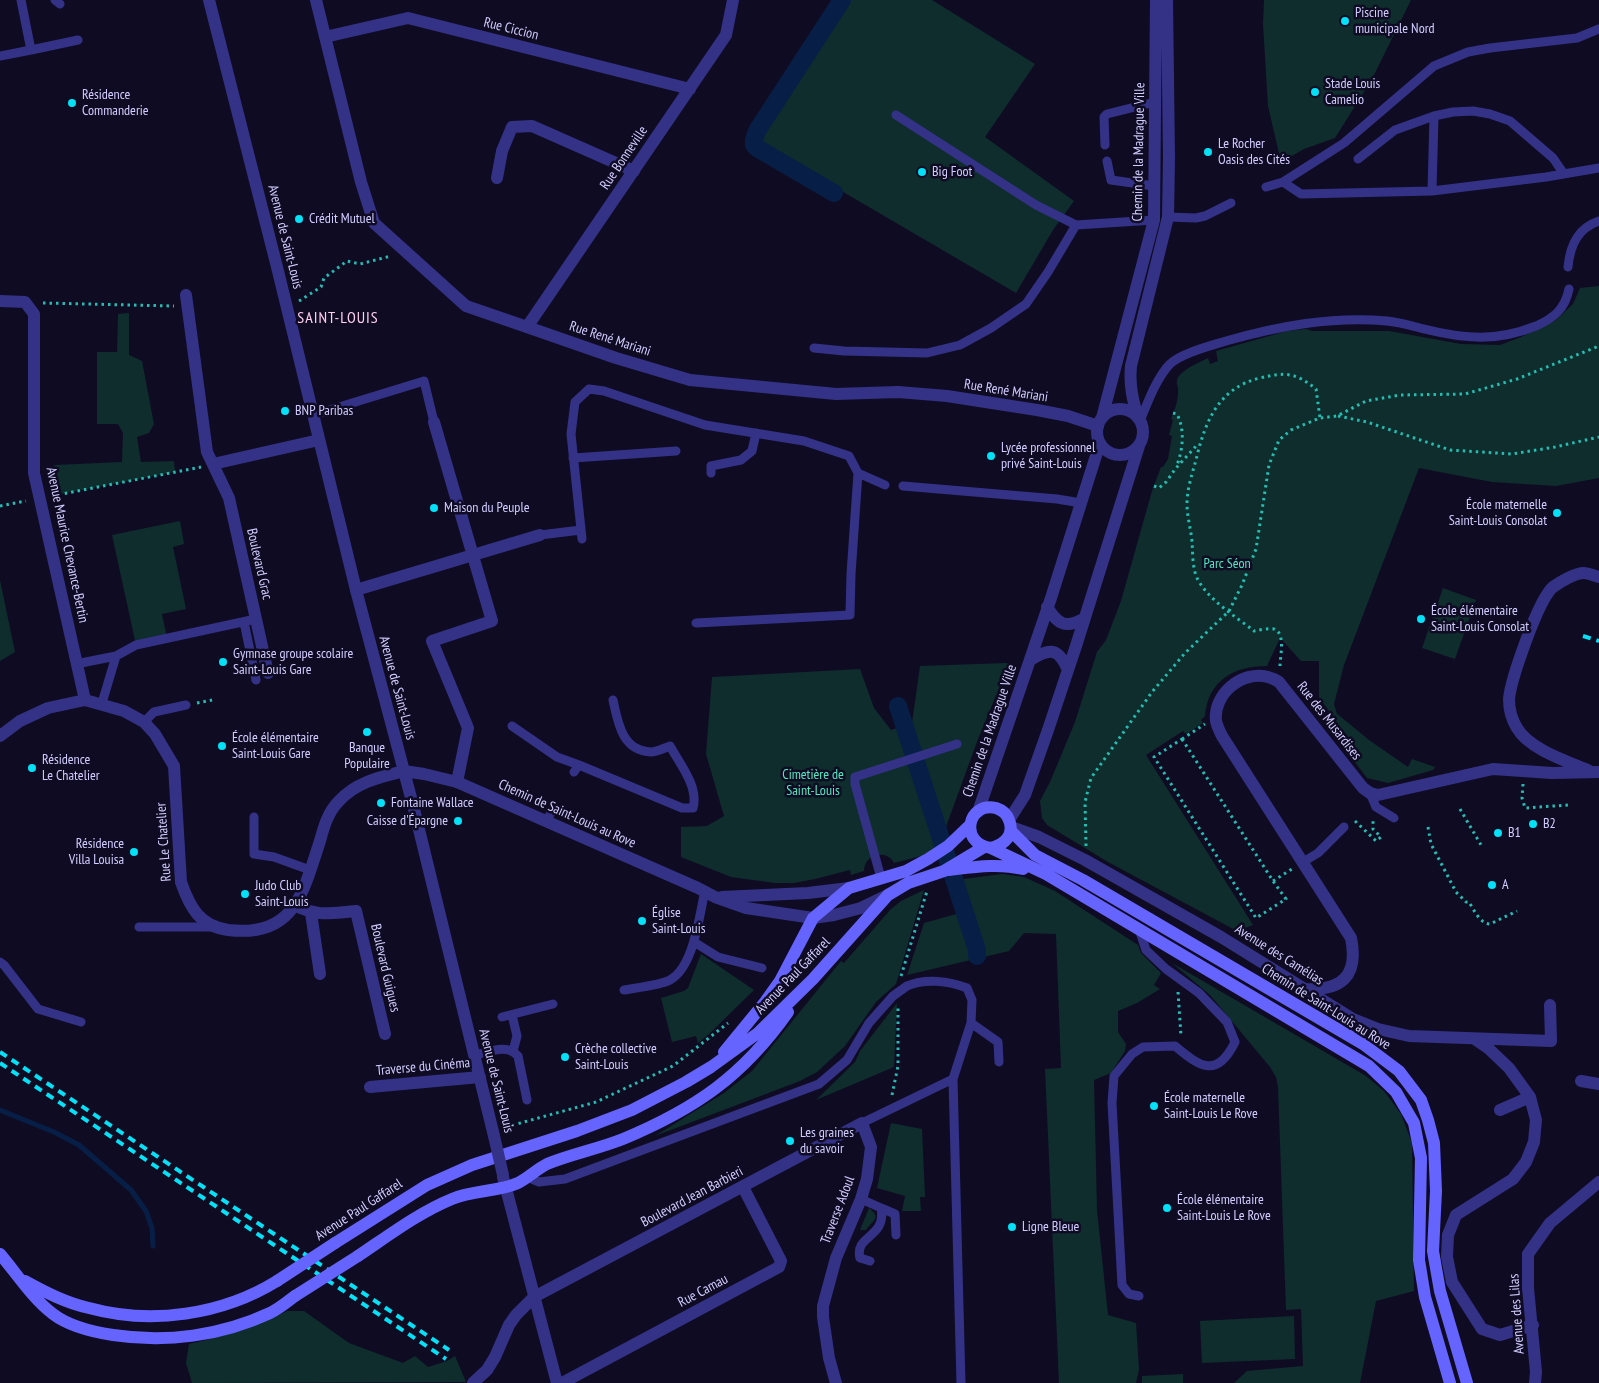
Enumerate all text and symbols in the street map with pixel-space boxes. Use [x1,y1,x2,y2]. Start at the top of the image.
place label: Piscine municipale Nord [1355,5,1435,38]
street label: Rue Ciccion [482,14,540,44]
marker: Piscine municipale Nord [1339,15,1351,27]
place label: Stade Louis Camelio [1325,76,1380,108]
street label: Chemin de la Madrague Ville [1129,82,1149,222]
marker: Stade Louis Camelio [1309,86,1321,98]
place label: Résidence Commanderie [82,87,149,120]
marker: Résidence Commanderie [66,97,78,109]
street label: Rue Bonneville [597,123,651,193]
place label: Le Rocher Oasis des Cités [1218,136,1290,168]
marker: Le Rocher Oasis des Cités [1202,146,1214,158]
place label: Big Foot [932,164,972,180]
marker: Big Foot [916,166,928,178]
street label: Avenue de Saint-Louis [264,183,306,291]
place label: Crédit Mutuel [309,211,375,227]
marker: Crédit Mutuel [293,213,305,225]
district label: SAINT-LOUIS [296,308,380,328]
street label: Rue René Mariani [567,318,653,360]
street label: Rue René Mariani [963,376,1049,406]
place label: BNP Paribas [295,403,353,419]
marker: BNP Paribas [279,405,291,417]
place label: Lycée professionnel privé Saint-Louis [1001,440,1095,472]
marker: Lycée professionnel privé Saint-Louis [985,450,997,462]
street label: Avenue Maurice Chevance-Bertin [42,466,92,624]
place label: École maternelle Saint-Louis Consolat [1449,497,1547,530]
place label: Maison du Peuple [444,500,529,516]
marker: Maison du Peuple [428,502,440,514]
marker: École maternelle Saint-Louis Consolat [1551,507,1563,519]
street label: Boulevard Grac [243,527,275,601]
park label: Parc Séon [1203,556,1251,572]
place label: École élémentaire Saint-Louis Consolat [1431,603,1529,636]
marker: École élémentaire Saint-Louis Consolat [1415,613,1427,625]
street label: Avenue de Saint-Louis [375,634,419,742]
place label: Gymnase groupe scolaire Saint-Louis Gare [233,646,353,679]
marker: Gymnase groupe scolaire Saint-Louis Gare [217,656,229,668]
street label: Chemin de la Madrague Ville [959,663,1021,799]
street label: Rue des Musardises [1293,679,1365,763]
marker: Banque Populaire [361,726,373,738]
place label: École élémentaire Saint-Louis Gare [232,730,319,762]
marker: École élémentaire Saint-Louis Gare [216,740,228,752]
place label: Banque Populaire [344,740,390,772]
place label: Résidence Le Chatelier [42,752,100,784]
marker: Résidence Le Chatelier [26,762,38,774]
park label: Cimetière de Saint-Louis [782,767,844,800]
street label: Chemin de Saint-Louis au Rove [496,776,638,852]
place label: Fontaine Wallace [391,795,474,811]
marker: Fontaine Wallace [375,797,387,809]
street label: Rue Le Chatelier [153,802,175,882]
place label: Caisse d'Épargne [367,813,448,829]
marker: Caisse d'Épargne [452,815,464,827]
place label: B2 [1543,816,1556,832]
marker: B2 [1527,818,1539,830]
place label: B1 [1508,825,1521,841]
marker: B1 [1492,827,1504,839]
place label: Résidence Villa Louisa [69,836,124,869]
marker: Résidence Villa Louisa [128,846,140,858]
place label: A [1502,877,1509,893]
place label: Judo Club Saint-Louis [255,878,308,910]
marker: A [1486,879,1498,891]
marker: Judo Club Saint-Louis [239,888,251,900]
place label: Église Saint-Louis [652,905,705,938]
marker: Église Saint-Louis [636,915,648,927]
street label: Avenue des Camélias [1232,921,1326,989]
street label: Boulevard Guigues [367,922,403,1014]
street label: Avenue Paul Gaffarel [752,934,834,1018]
street label: Chemin de Saint-Louis au Rove [1258,960,1394,1054]
street label: Avenue de Saint-Louis [475,1027,517,1135]
place label: Crèche collective Saint-Louis [575,1041,657,1074]
marker: Crèche collective Saint-Louis [559,1051,571,1063]
street label: Traverse du Cinéma [375,1055,471,1079]
place label: École maternelle Saint-Louis Le Rove [1164,1090,1258,1122]
marker: École maternelle Saint-Louis Le Rove [1148,1100,1160,1112]
place label: Les graines du savoir [800,1125,854,1158]
marker: Les graines du savoir [784,1135,796,1147]
street label: Boulevard Jean Barbieri [638,1163,746,1231]
street label: Traverse Adoul [817,1174,859,1246]
street label: Avenue Paul Gaffarel [312,1176,406,1244]
place label: École élémentaire Saint-Louis Le Rove [1177,1192,1271,1224]
marker: École élémentaire Saint-Louis Le Rove [1161,1202,1173,1214]
place label: Ligne Bleue [1022,1219,1079,1235]
marker: Ligne Bleue [1006,1221,1018,1233]
street label: Rue Camau [675,1271,731,1311]
street label: Avenue des Lilas [1506,1273,1528,1355]

